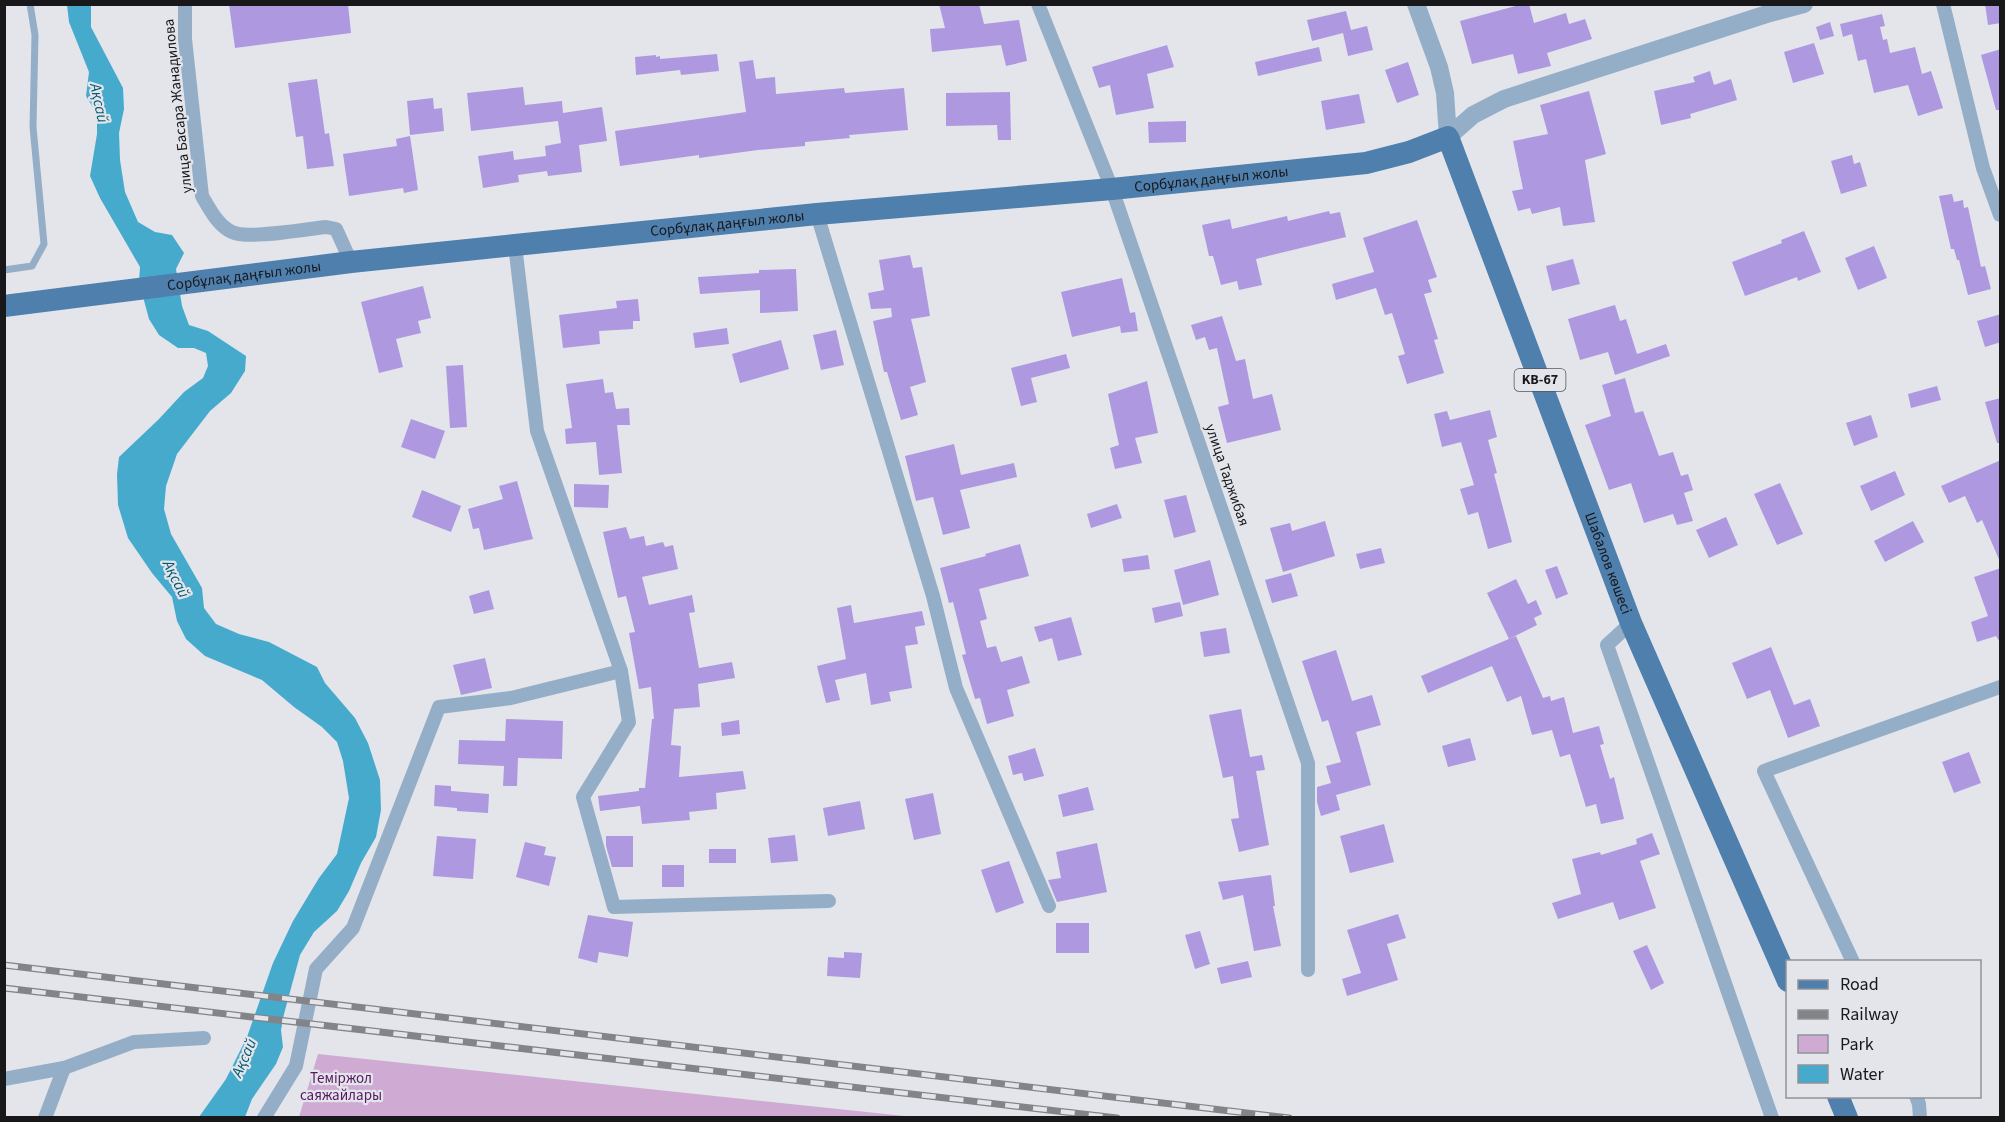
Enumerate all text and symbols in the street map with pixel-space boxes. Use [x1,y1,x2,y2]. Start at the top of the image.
street label: улица Басара Жанадилова [158,18,198,194]
water label: Ақсай [84,80,114,125]
street label: Сорбұлақ даңғыл жолы [1133,161,1289,197]
street label: Сорбұлақ даңғыл жолы [649,205,805,242]
street label: Сорбұлақ даңғыл жолы [166,255,322,296]
road number: KB-67 [1514,369,1566,391]
street label: улица Таджибая [1200,421,1254,529]
street label: Шабалов көшесі [1580,509,1637,617]
water label: Ақсай [157,555,195,602]
legend [1786,960,1981,1098]
text: Road [1840,972,1879,997]
text: Railway [1840,1002,1899,1027]
text: Park [1840,1032,1874,1057]
water label: Ақсай [226,1035,262,1082]
text: Water [1840,1062,1884,1087]
park label: Теміржол саяжайлары [300,1068,382,1106]

